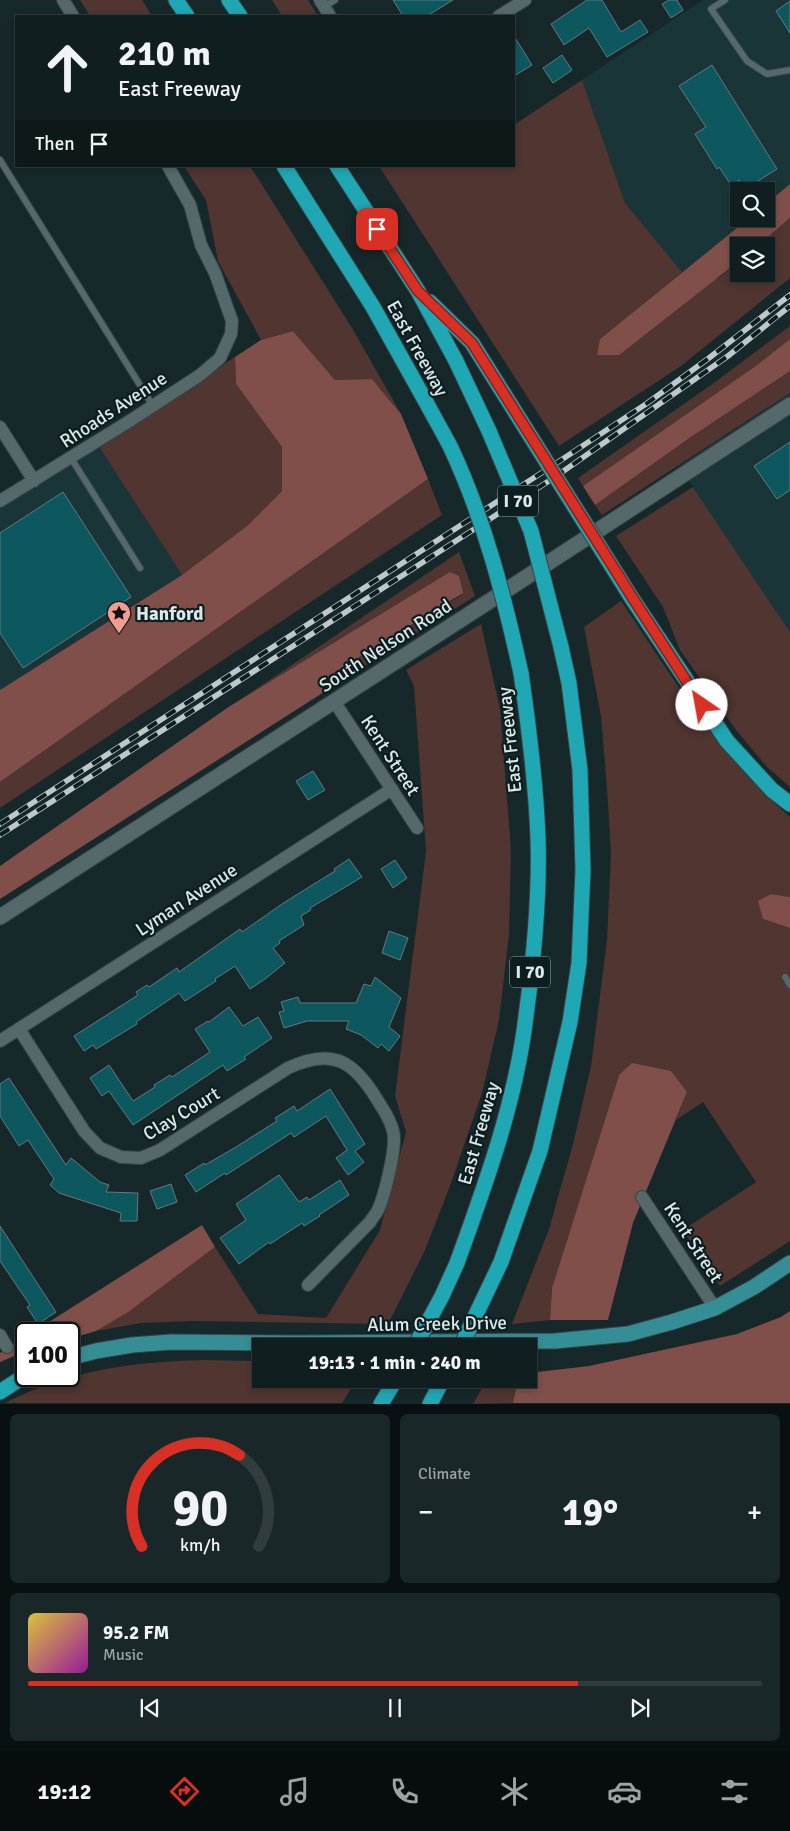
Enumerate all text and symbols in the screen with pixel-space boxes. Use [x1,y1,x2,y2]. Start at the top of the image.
text: 210 m [118,32,211,75]
icon: ahead [35,35,100,100]
text: East Freeway [118,75,241,102]
icon: arrive [85,130,113,158]
text: Then [35,132,75,156]
map controls [730,182,775,282]
button: search [730,182,775,227]
pin [356,208,398,250]
icon: arrive [363,215,391,243]
button: layers [730,237,775,282]
street label: East Freeway [381,296,453,401]
street label: Rhoads Avenue [55,366,172,453]
road number: I 70 [498,486,538,516]
street label: South Nelson Road [315,594,456,698]
place icon: Hanford [106,600,132,634]
place label: Hanford [136,602,203,626]
position arrow [675,678,727,730]
street label: East Freeway [493,686,527,794]
street label: Kent Street [355,711,425,801]
street label: Lyman Avenue [131,858,242,942]
road number: I 70 [510,956,550,988]
street label: East Freeway [453,1079,505,1188]
street label: Clay Court [139,1081,224,1146]
street label: Kent Street [658,1198,728,1288]
street label: Alum Creek Drive [367,1311,507,1337]
speed limit sign: 100 [15,1322,80,1387]
text: 19:13 · 1 min · 240 m [308,1351,481,1375]
text: Climate [418,1464,471,1484]
text: 90 [172,1476,228,1540]
text: 19° [562,1489,618,1536]
text: − [418,1495,433,1529]
text: + [747,1495,762,1529]
text: km/h [180,1534,220,1556]
text: 95.2 FM [103,1621,169,1645]
text: Music [103,1645,144,1665]
icon: previous [136,1694,164,1722]
icon: pause [381,1694,409,1722]
icon: next [626,1694,654,1722]
icon: directions [167,1774,202,1809]
icon: music [277,1774,312,1809]
icon: phone [387,1774,422,1809]
icon: climate [497,1774,532,1809]
icon: car [607,1774,642,1809]
icon: filters [717,1774,752,1809]
text: 19:12 [38,1778,92,1805]

